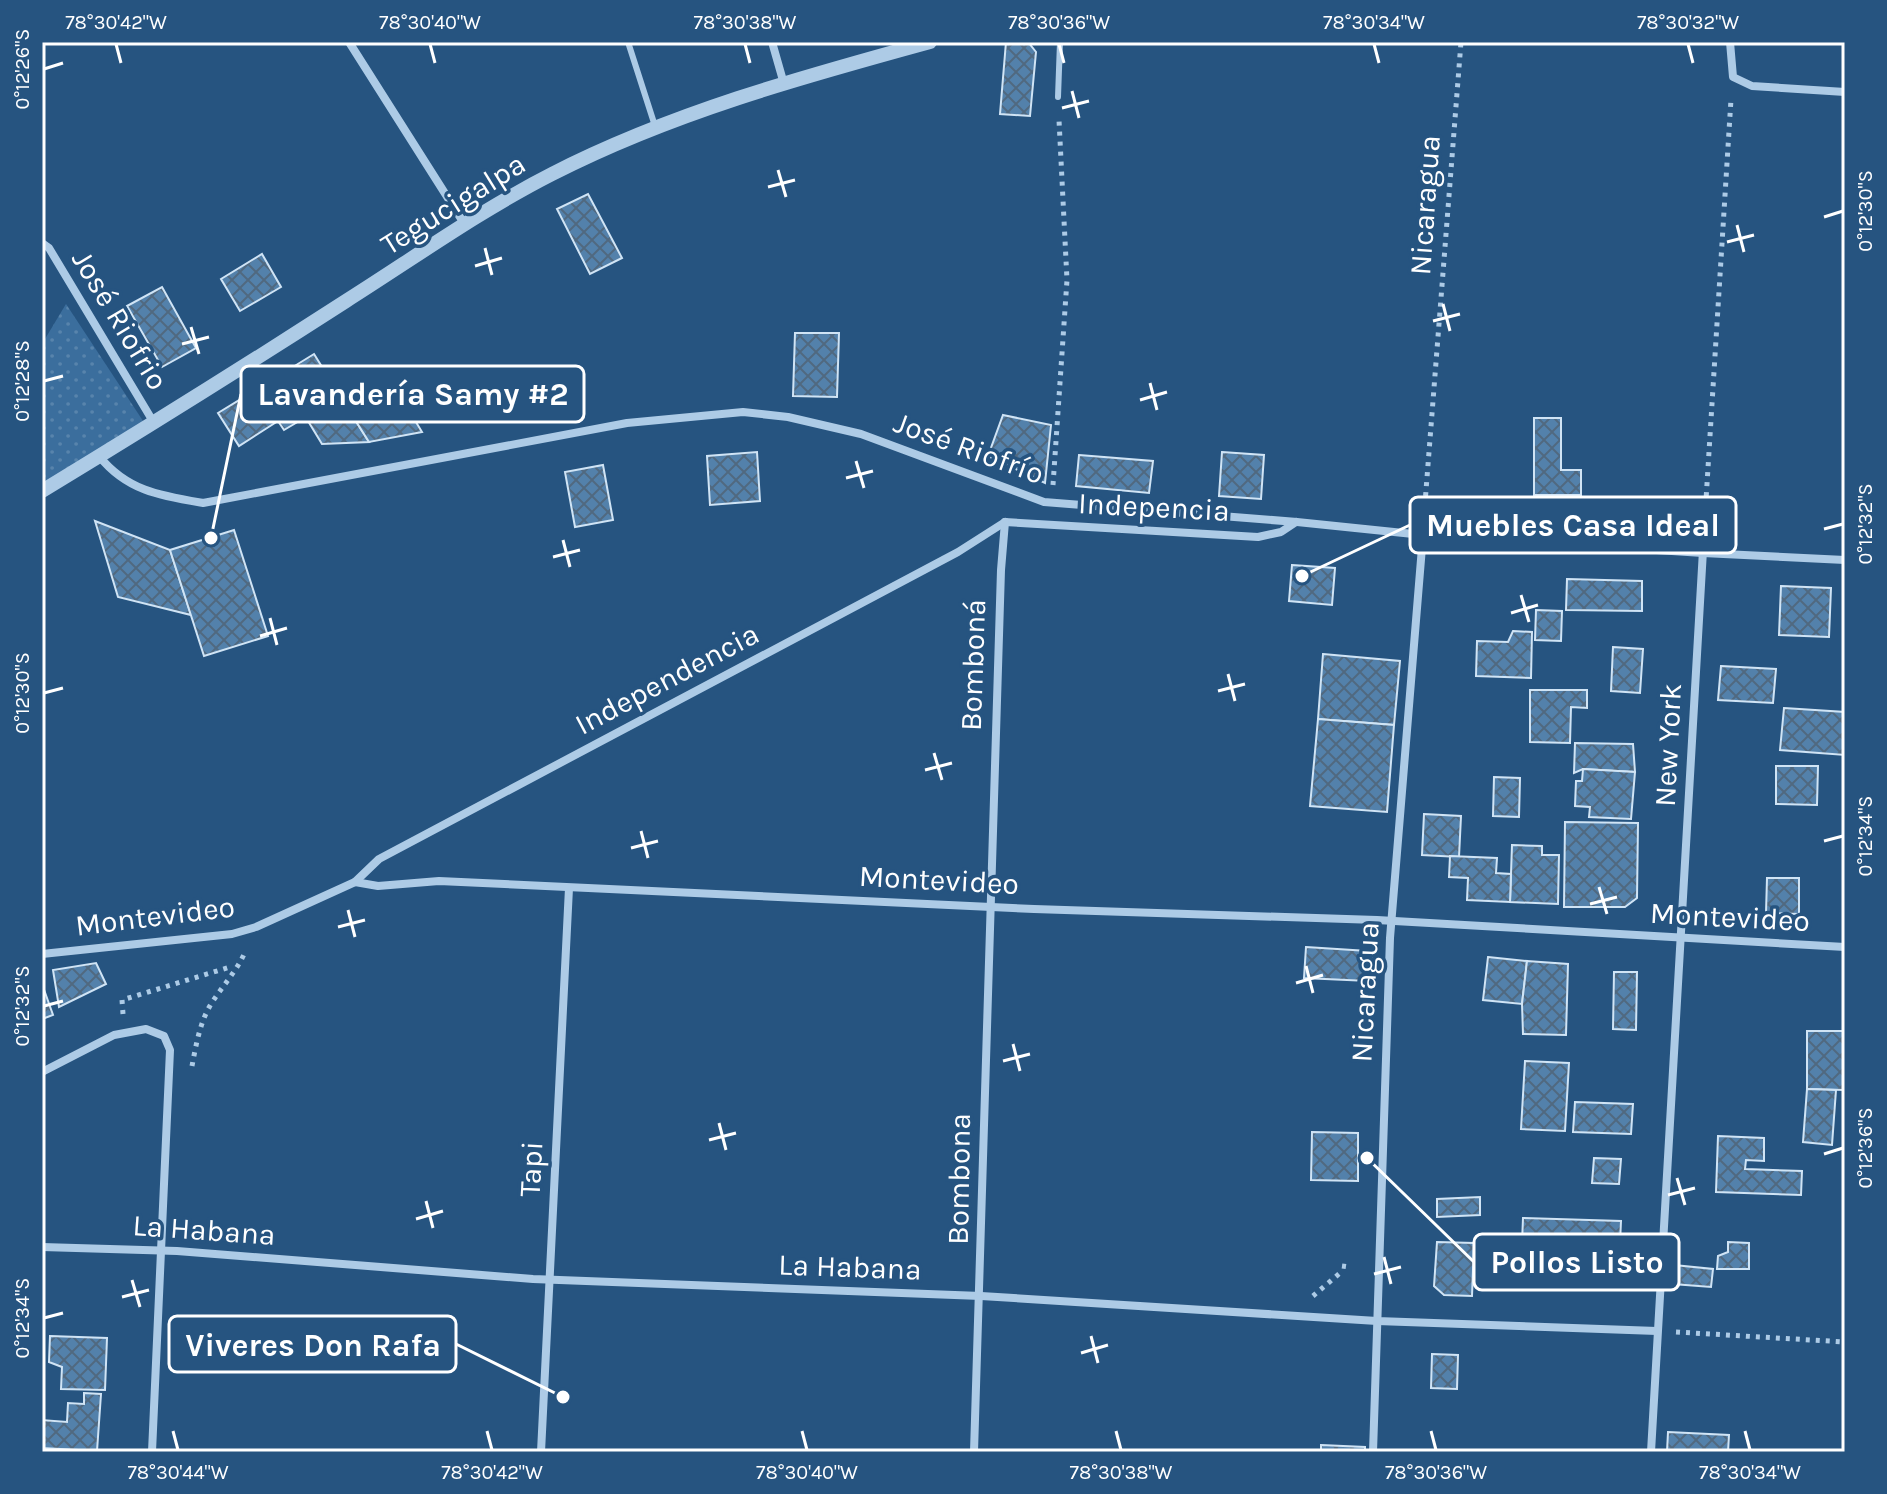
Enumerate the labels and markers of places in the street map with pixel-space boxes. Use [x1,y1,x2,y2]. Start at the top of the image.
callout: Lavandería Samy #2 [241,366,584,422]
callout: Muebles Casa Ideal [1410,497,1736,553]
callout: Pollos Listo [1474,1234,1679,1290]
callout: Viveres Don Rafa [169,1316,456,1372]

